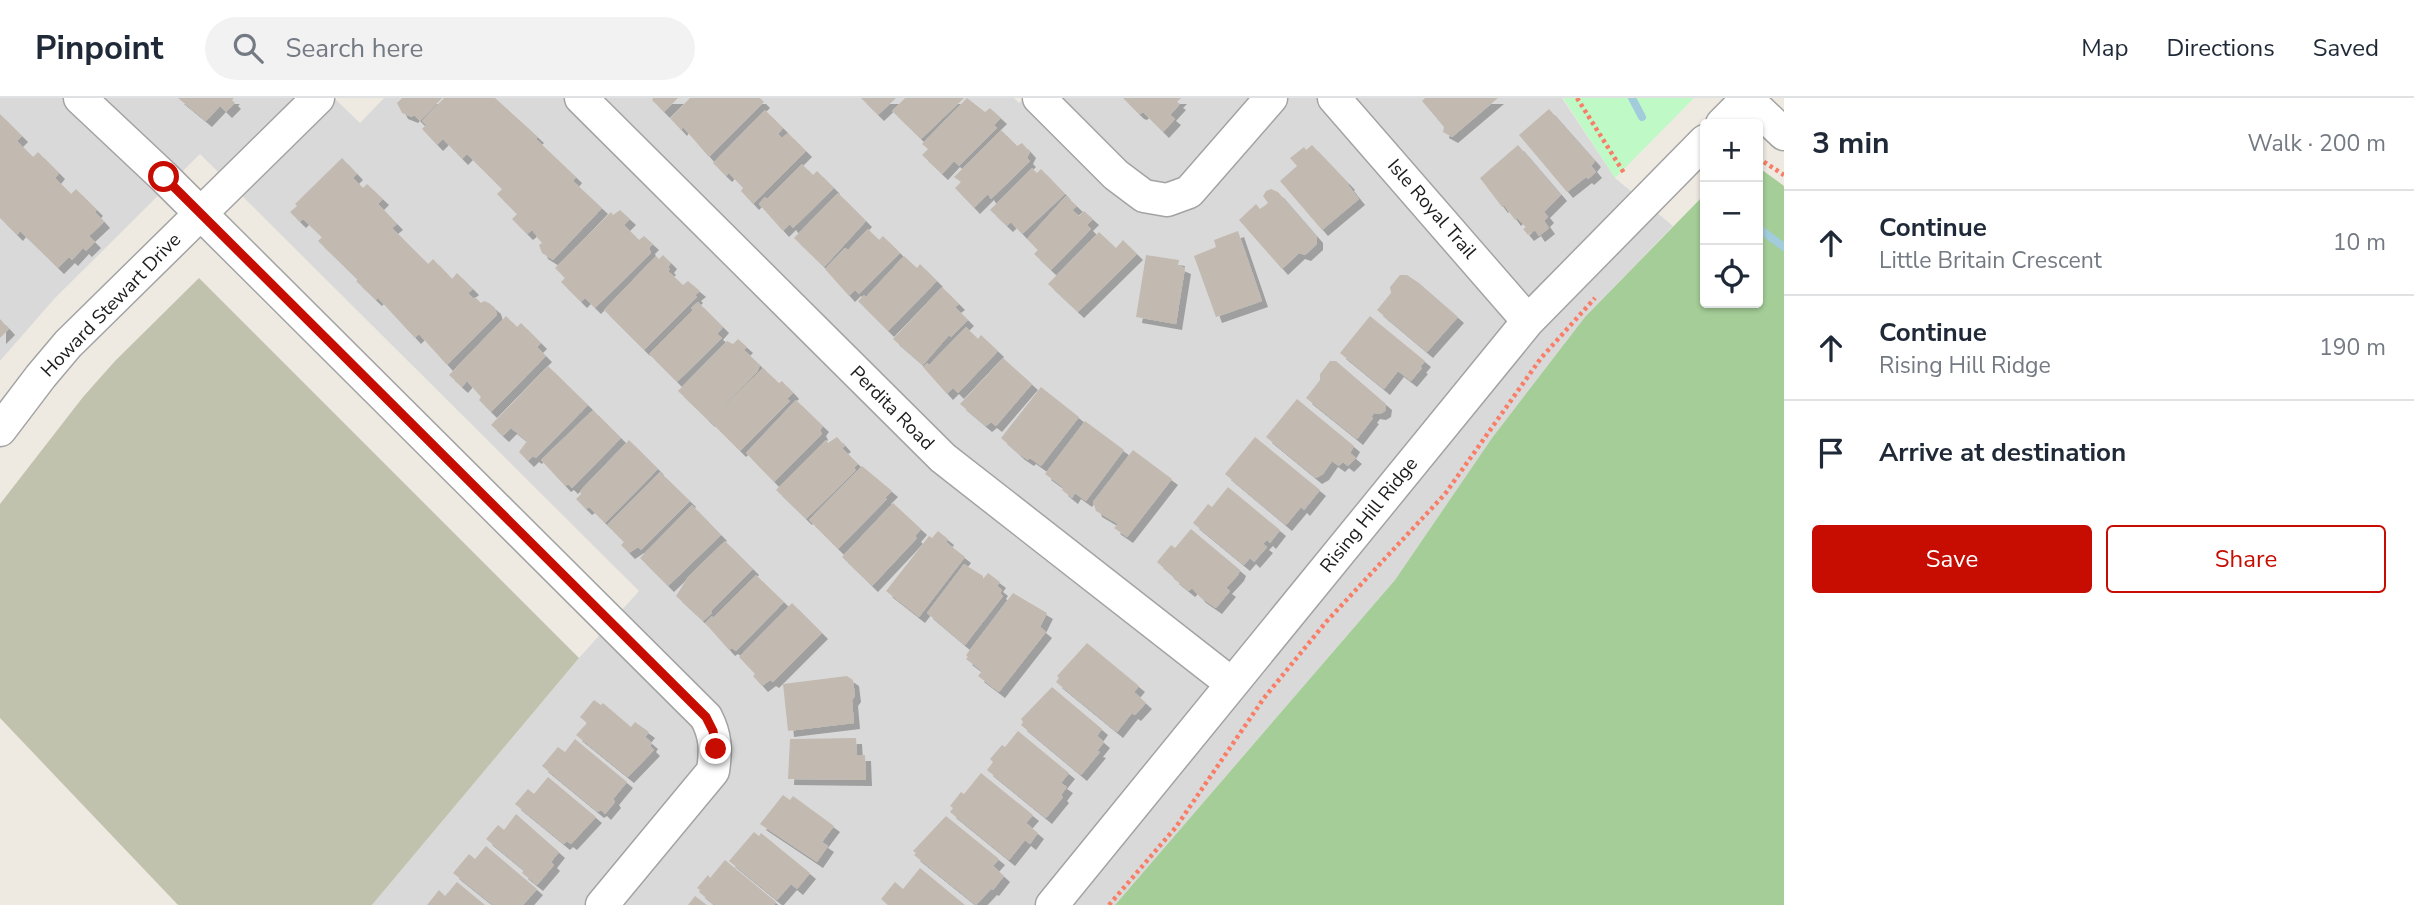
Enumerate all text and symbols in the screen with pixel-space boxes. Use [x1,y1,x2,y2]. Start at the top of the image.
search box [205,17,695,80]
text: Pinpoint [35,26,163,71]
icon: search [229,29,267,67]
text: Search here [285,31,423,66]
text: Map [2081,32,2128,64]
text: Directions [2166,32,2275,64]
text: Saved [2313,32,2379,64]
map controls [1700,119,1763,308]
button: + [1700,119,1763,182]
text: 3 min [1812,123,1890,164]
text: Walk · 200 m [2247,128,2386,159]
street label: Isle Royal Trail [1381,154,1483,265]
route start [148,161,179,192]
button: − [1700,182,1763,245]
text: Continue [1879,210,1987,245]
icon: ahead [1812,224,1850,262]
street label: Howard Stewart Drive [35,227,187,383]
text: 10 m [2333,227,2386,258]
button: locate [1700,245,1763,308]
text: Little Britain Crescent [1879,245,2102,276]
text: Continue [1879,315,1987,350]
icon: ahead [1812,329,1850,367]
text: 190 m [2319,332,2386,363]
text: Rising Hill Ridge [1879,350,2051,381]
street label: Perdita Road [844,360,940,456]
icon: arrive [1812,434,1850,472]
text: Arrive at destination [1879,435,2126,470]
street label: Rising Hill Ridge [1314,452,1424,578]
button: Save [1812,525,2092,593]
button: Share [2106,525,2386,593]
route end [700,733,731,764]

